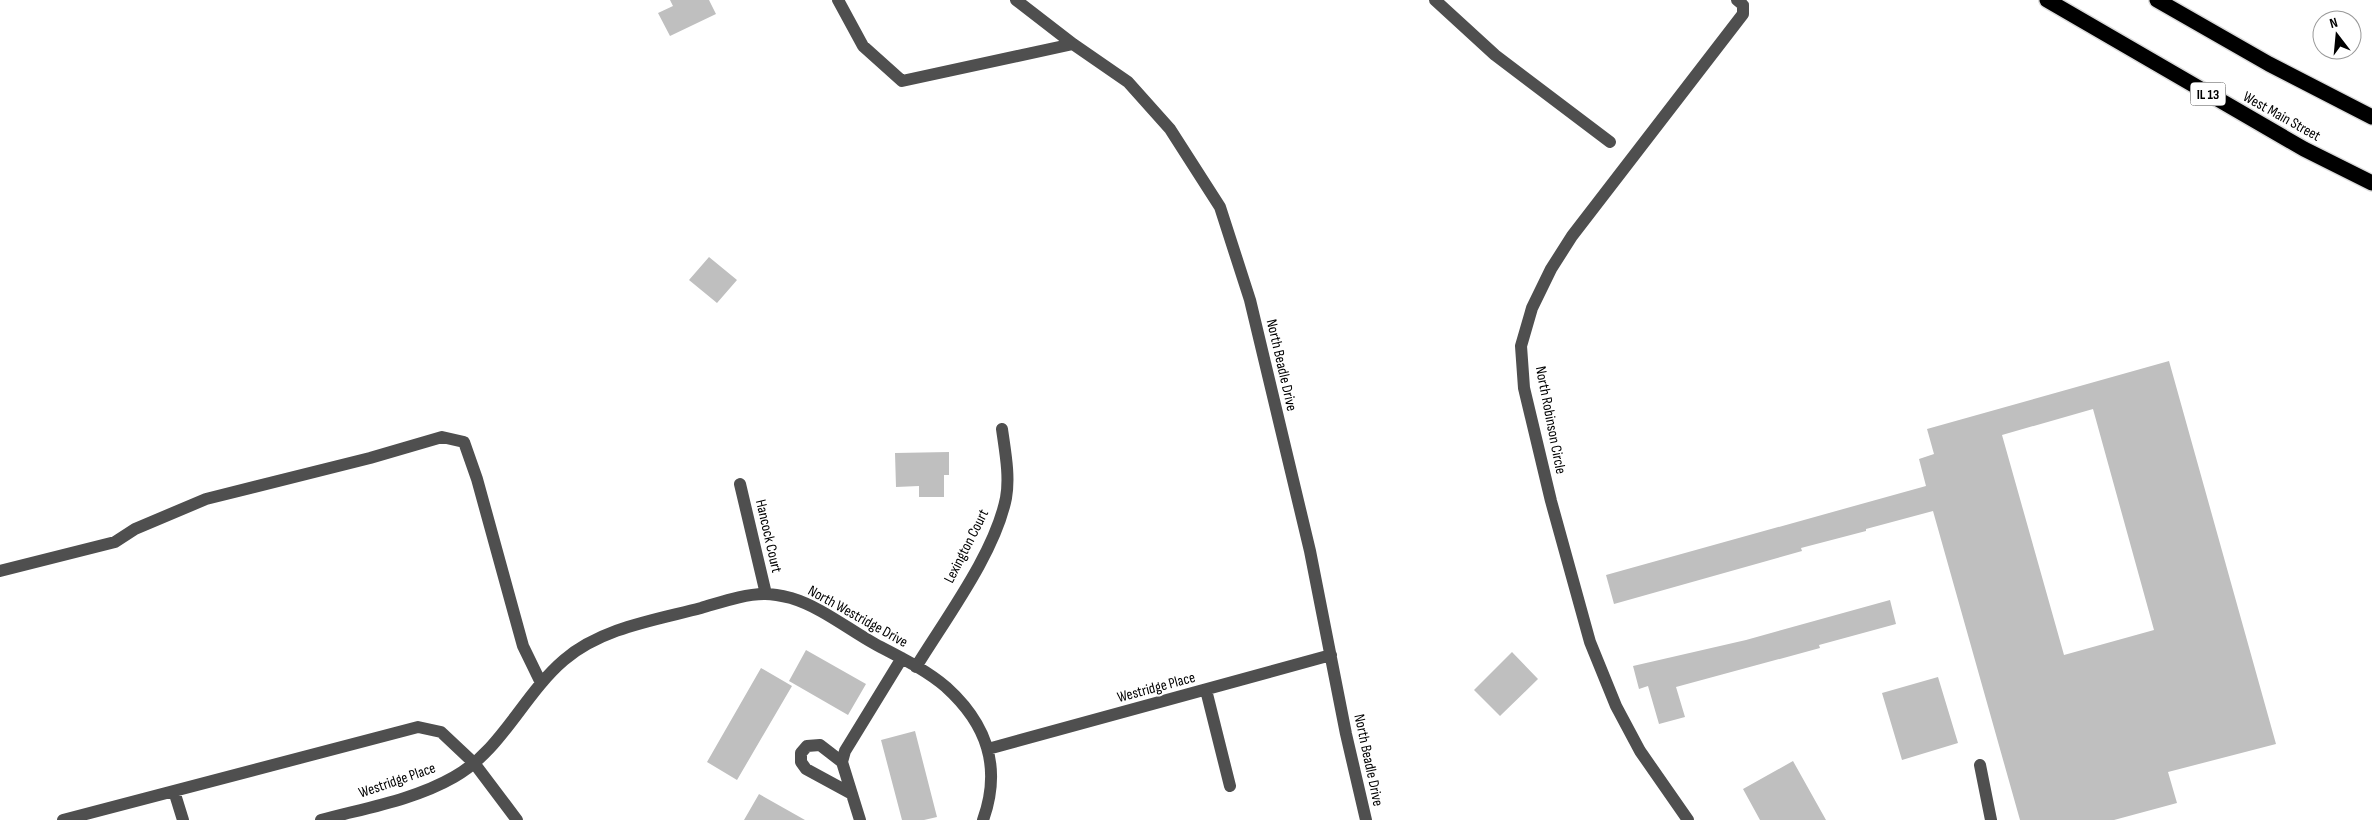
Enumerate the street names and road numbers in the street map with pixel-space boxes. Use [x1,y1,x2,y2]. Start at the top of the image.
road number: IL 13 [2190,82,2226,106]
street label: West Main Street [2240,87,2324,146]
street label: North Beadle Drive [1262,317,1301,413]
street label: North Robinson Circle [1531,365,1570,476]
street label: Hancock Court [751,498,786,575]
street label: Lexington Court [940,506,993,586]
street label: North Westridge Drive [805,581,911,652]
street label: Westridge Place [1115,668,1197,707]
street label: North Beadle Drive [1349,712,1388,808]
street label: Westridge Place [356,758,438,802]

